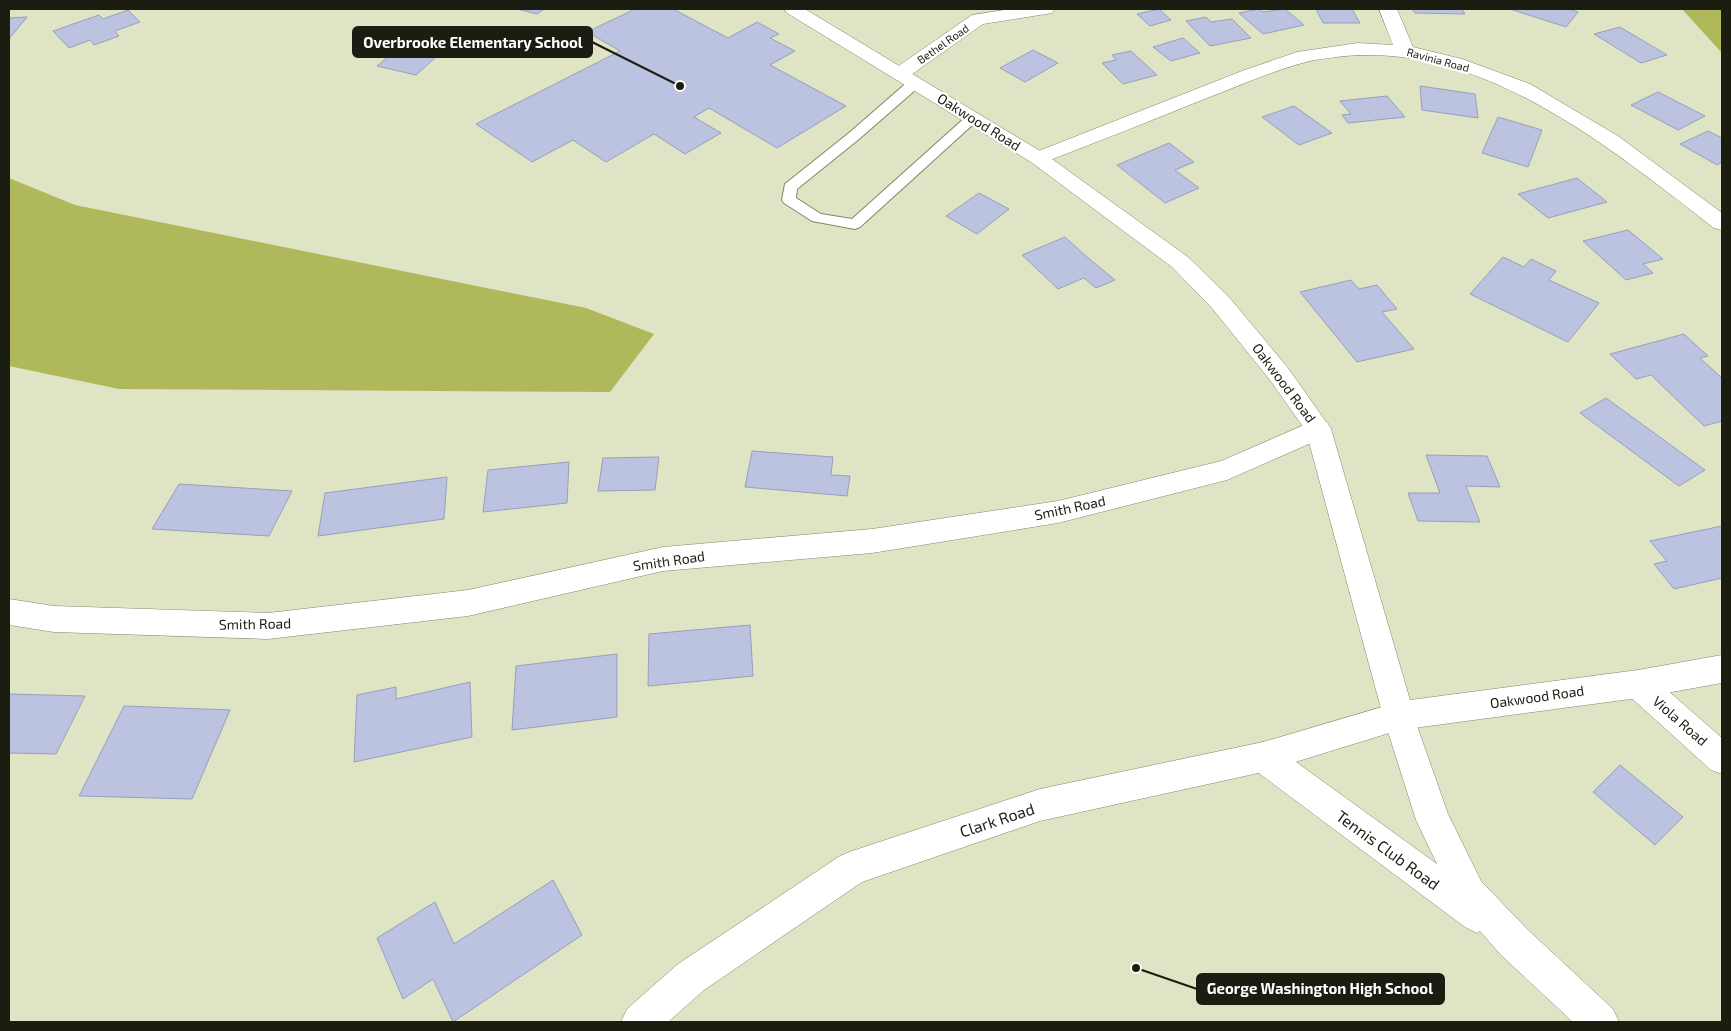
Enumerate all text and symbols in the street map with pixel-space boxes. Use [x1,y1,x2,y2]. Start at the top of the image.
street label: Bethel Road [914,21,971,66]
callout: Overbrooke Elementary School [353,27,592,57]
text: Overbrooke Elementary School [363,33,583,52]
street label: Ravinia Road [1405,45,1471,74]
street label: Oakwood Road [934,89,1024,154]
street label: Oakwood Road [1249,340,1320,426]
street label: Smith Road [1033,492,1107,523]
street label: Smith Road [632,547,706,574]
street label: Smith Road [219,614,291,633]
street label: Oakwood Road [1489,681,1585,712]
street label: Viola Road [1649,692,1711,749]
street label: Clark Road [957,799,1037,841]
street label: Tennis Club Road [1333,806,1444,893]
callout: George Washington High School [1197,974,1444,1004]
text: George Washington High School [1207,979,1433,997]

